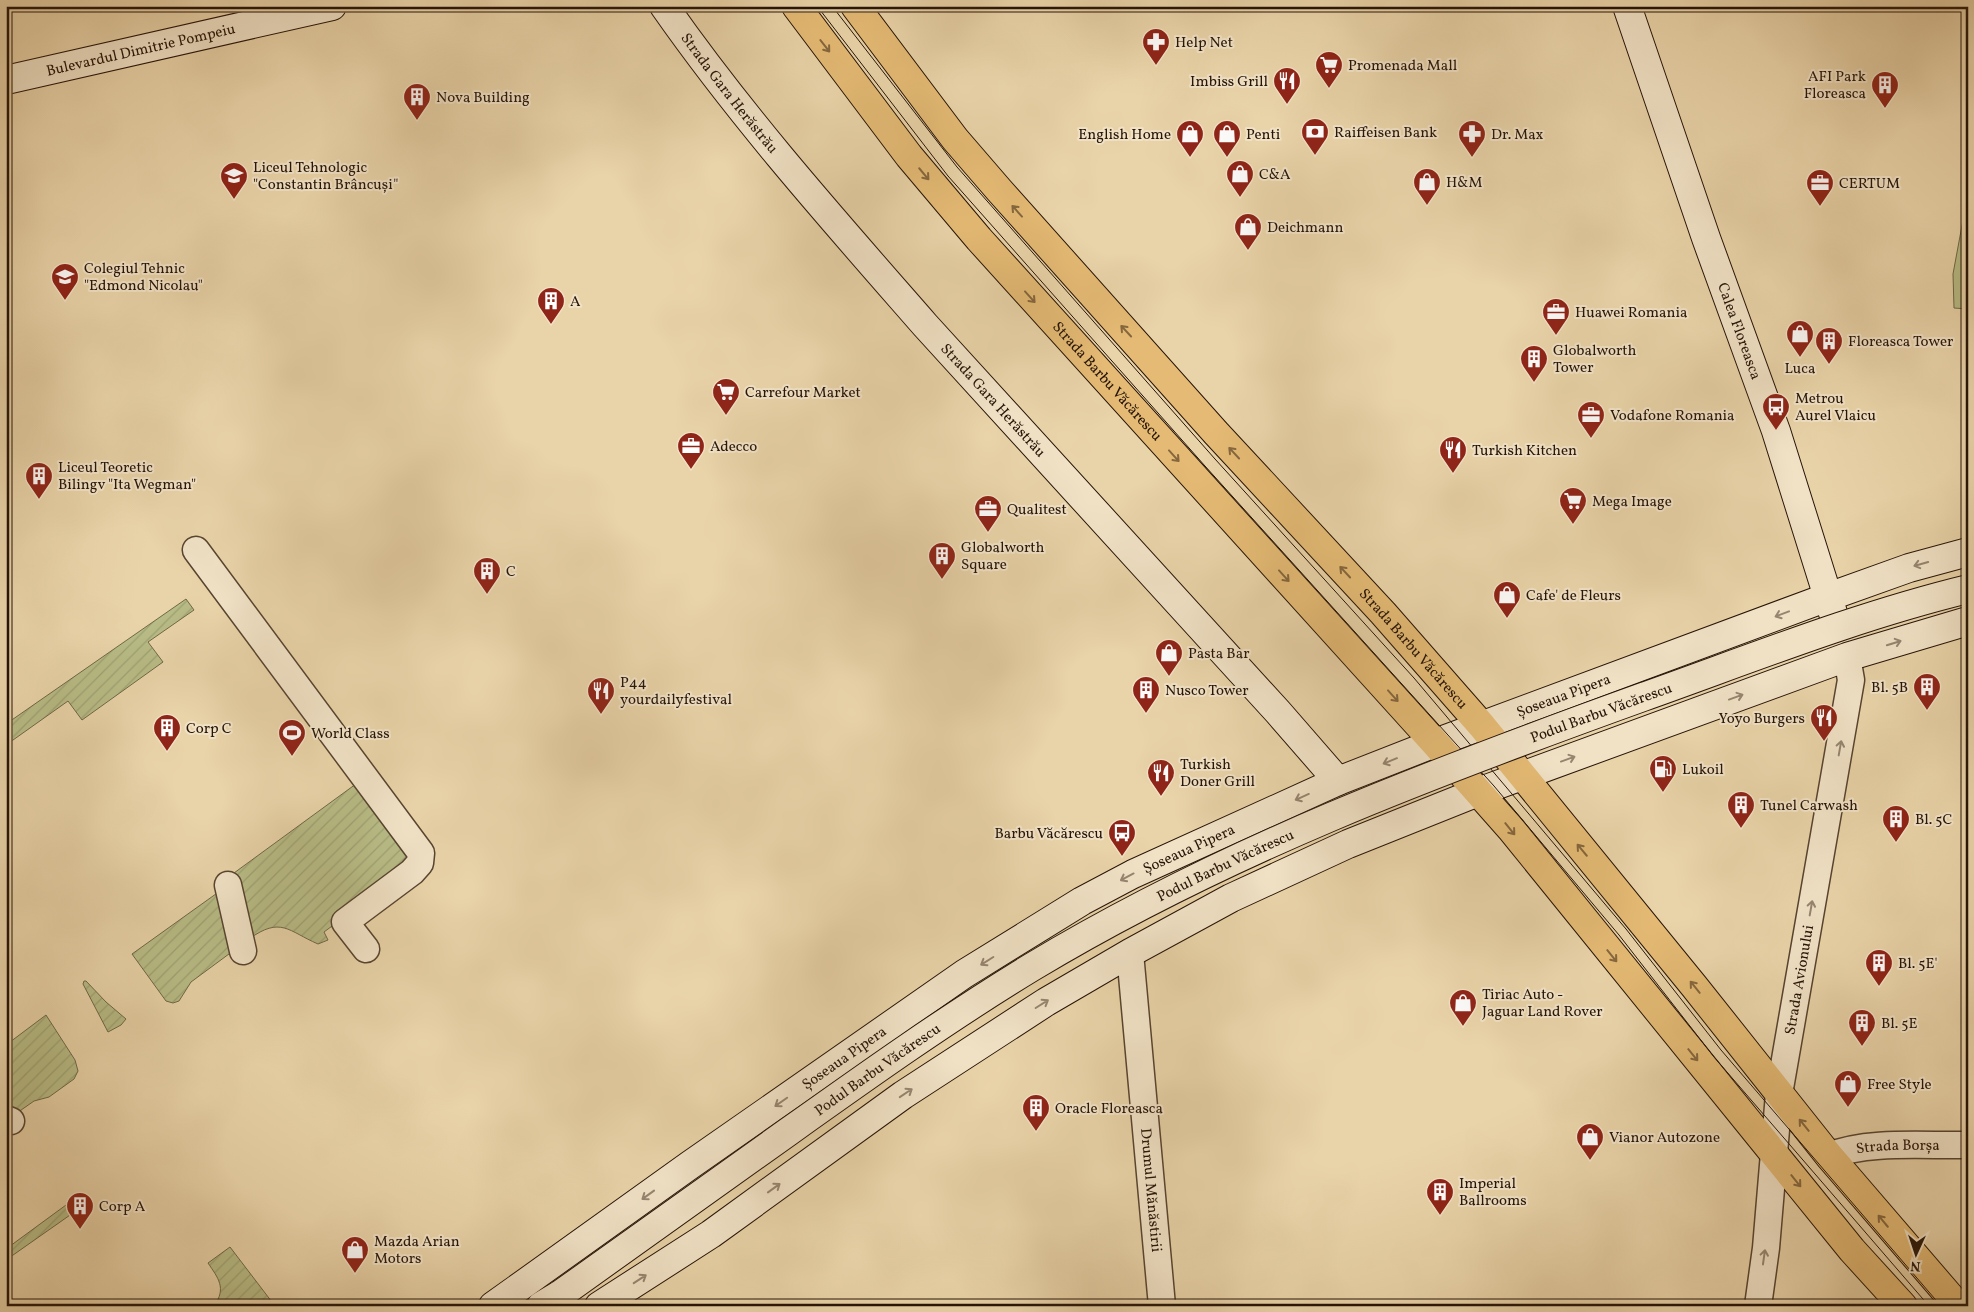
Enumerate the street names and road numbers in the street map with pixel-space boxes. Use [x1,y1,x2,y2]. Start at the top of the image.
street label: Bulevardul Dimitrie Pompeiu [44,19,238,83]
street label: Strada Gara Herăstrău [675,29,782,159]
street label: Calea Floreasca [1711,280,1766,383]
street label: Strada Barbu Văcărescu [1047,318,1166,447]
street label: Strada Gara Herăstrău [935,339,1050,463]
street label: Strada Barbu Văcărescu [1353,584,1472,714]
street label: Șoseaua Pipera [1514,670,1614,724]
street label: Podul Barbu Văcărescu [1528,678,1675,749]
street label: Șoseaua Pipera [1140,820,1239,880]
street label: Podul Barbu Văcărescu [1154,825,1298,908]
street label: Strada Avionului [1780,923,1820,1037]
street label: Podul Barbu Văcărescu [811,1019,945,1122]
street label: Șoseaua Pipera [798,1022,891,1096]
street label: Drumul Mănăstirii [1134,1127,1166,1253]
street label: Strada Borșa [1855,1136,1940,1160]

